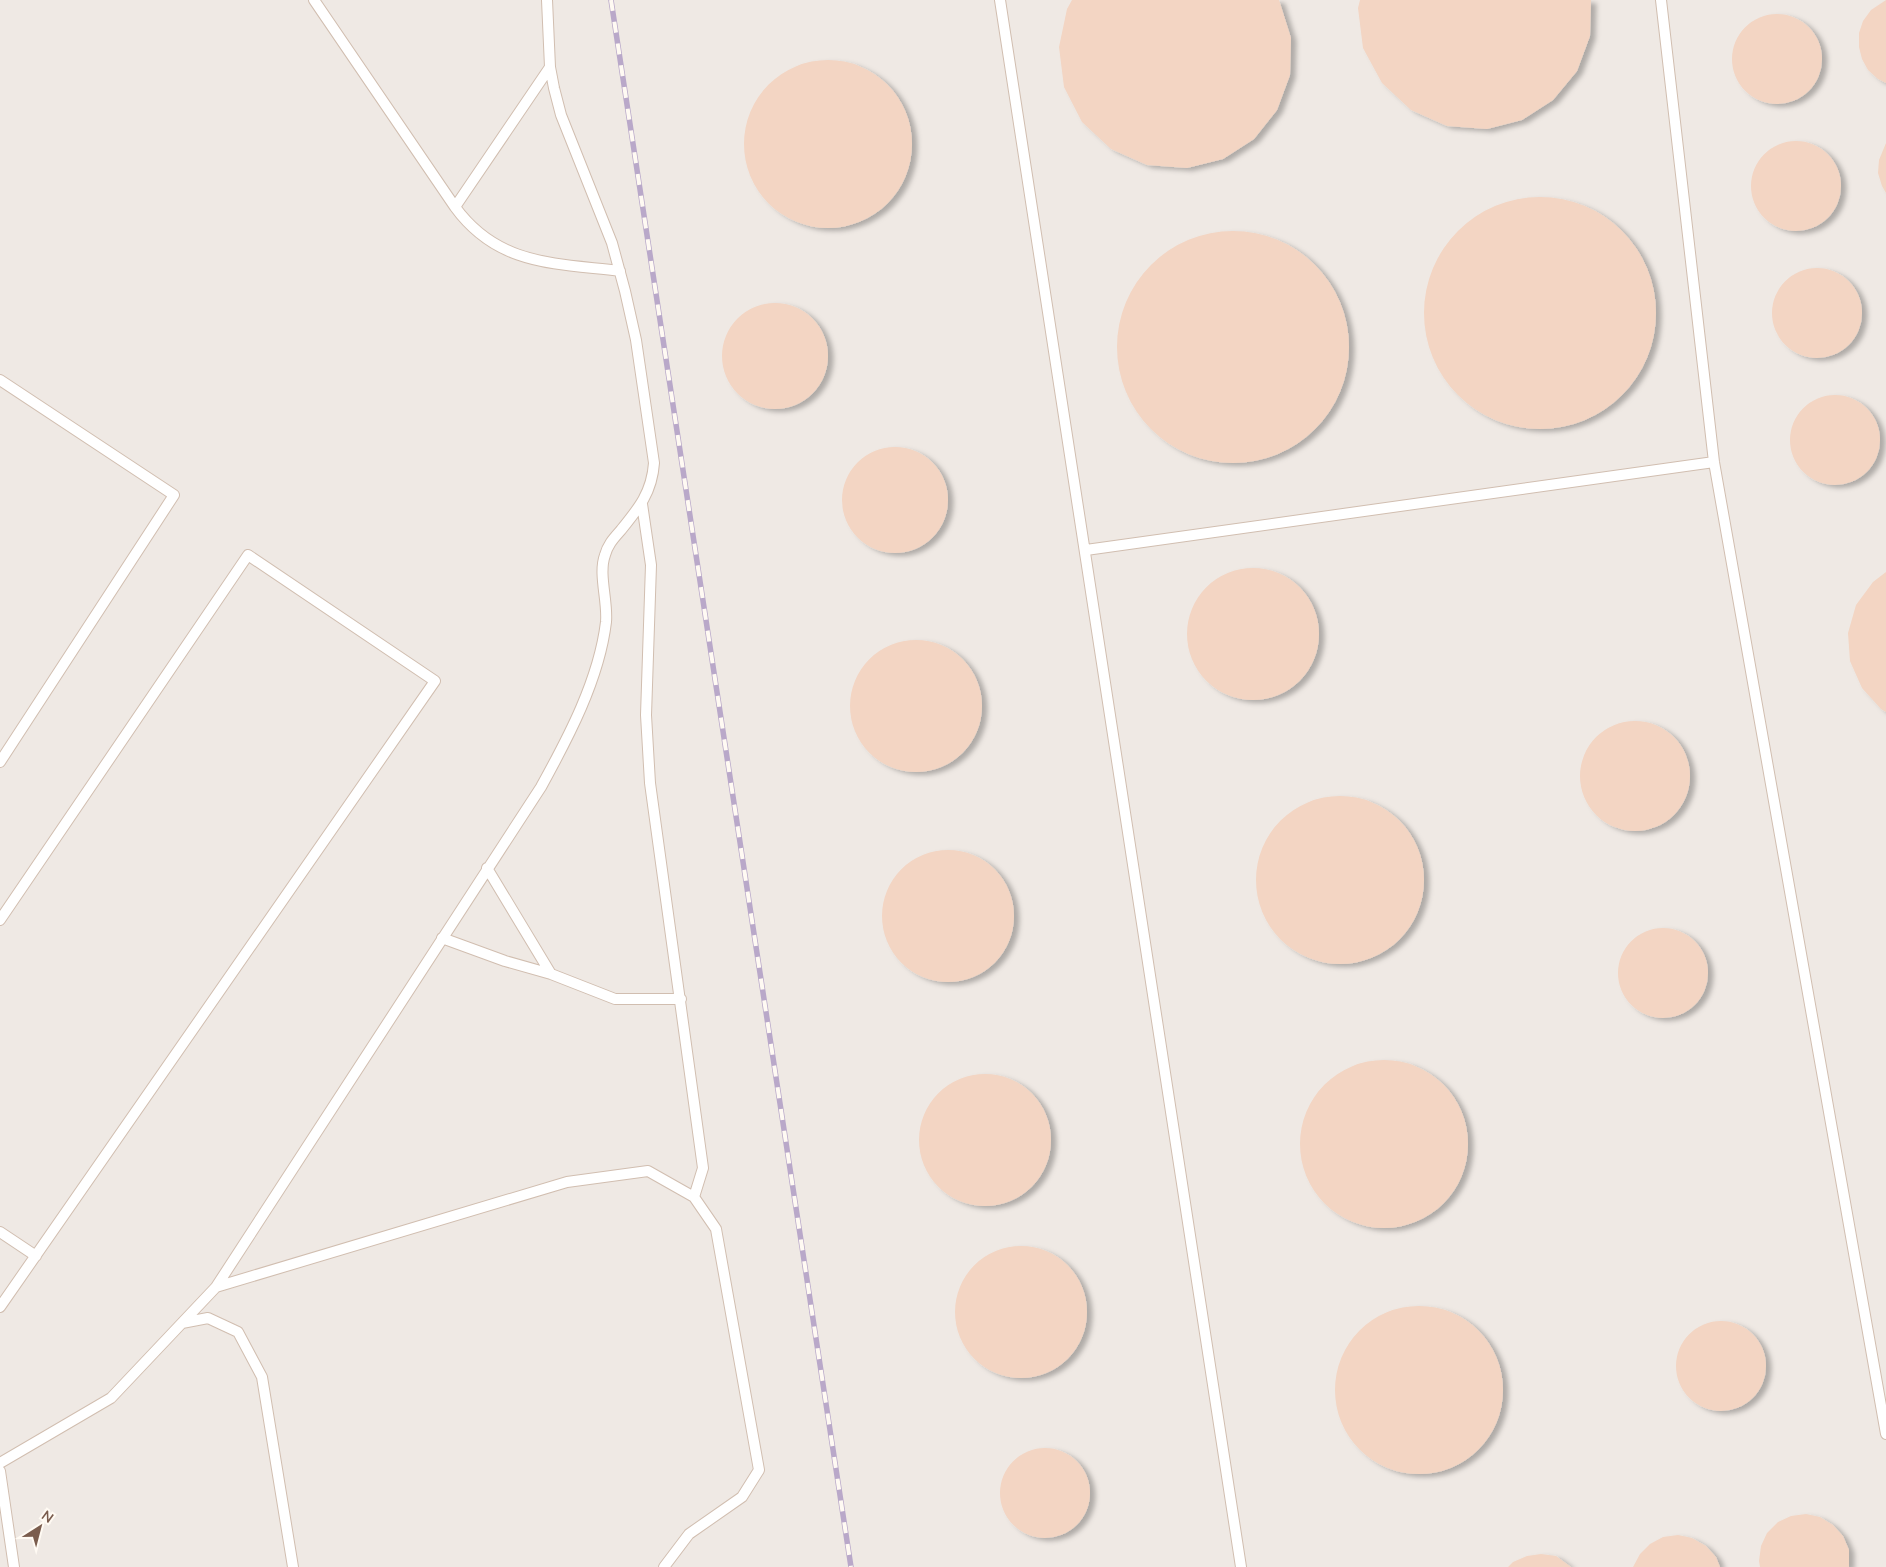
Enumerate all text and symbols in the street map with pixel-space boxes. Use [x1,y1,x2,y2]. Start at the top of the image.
north arrow [15,1502,65,1552]
text: N [38,1506,57,1528]

